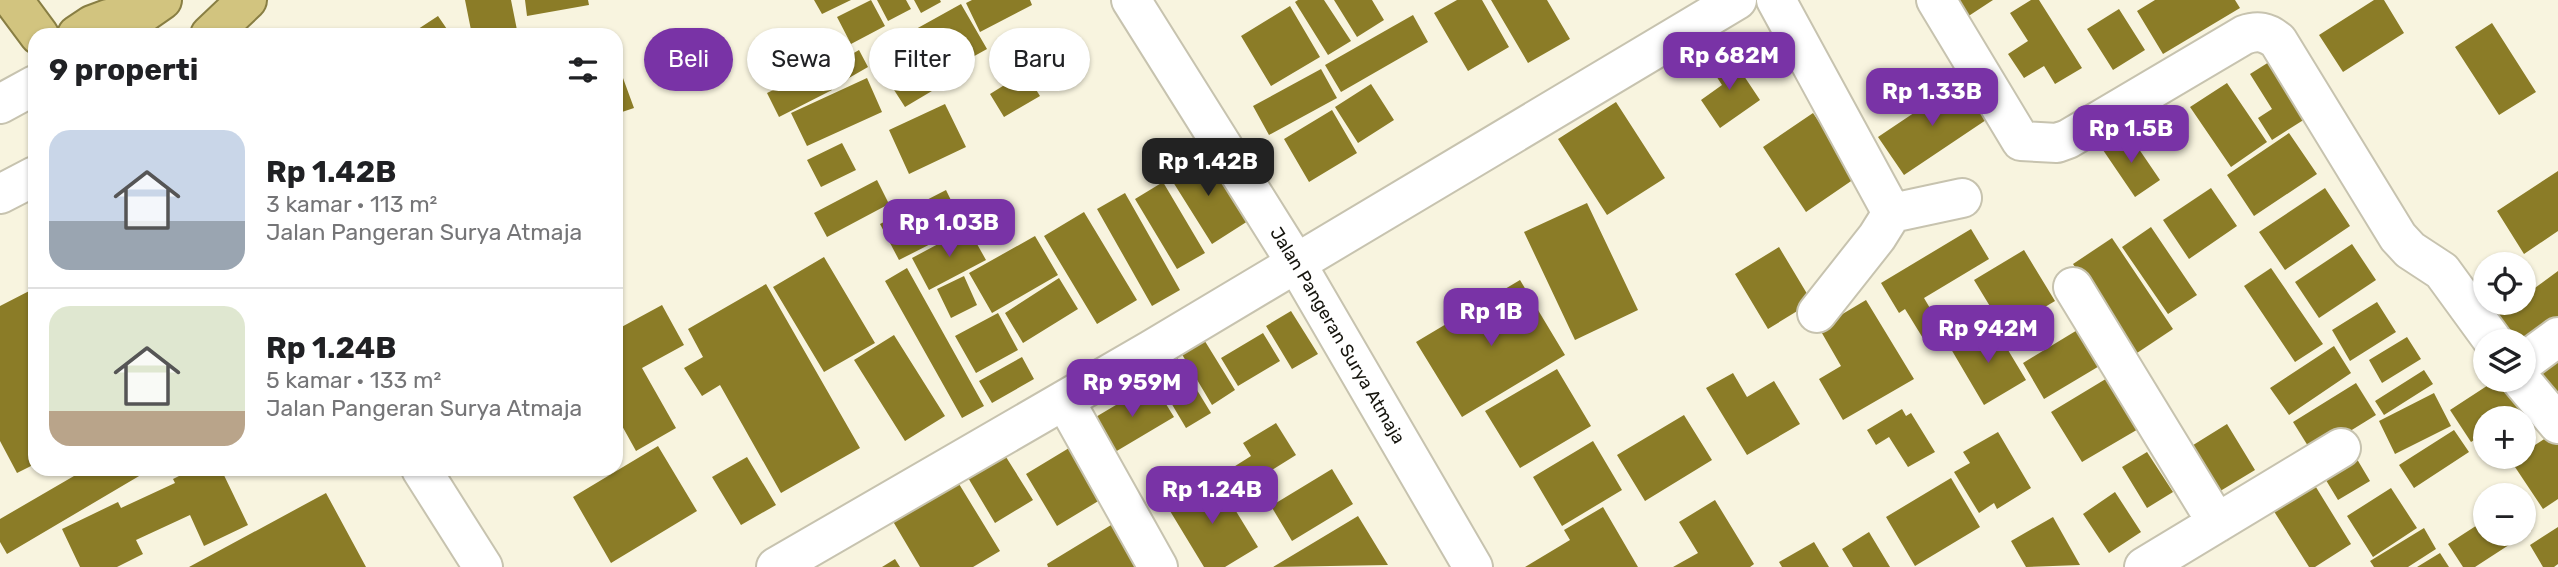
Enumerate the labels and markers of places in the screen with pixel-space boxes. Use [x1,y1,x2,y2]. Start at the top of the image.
pin: Rp 682M [1664,32,1794,92]
pin: Rp 1.33B [1860,68,2004,128]
pin: Rp 1.5B [2066,106,2196,165]
pin: Rp 1.42B [1136,138,1280,198]
pin: Rp 1.03B [877,200,1021,259]
pin: Rp 1B [1442,288,1540,348]
pin: Rp 942M [1923,306,2053,365]
pin: Rp 959M [1067,360,1197,419]
pin: Rp 1.24B [1140,466,1284,526]

